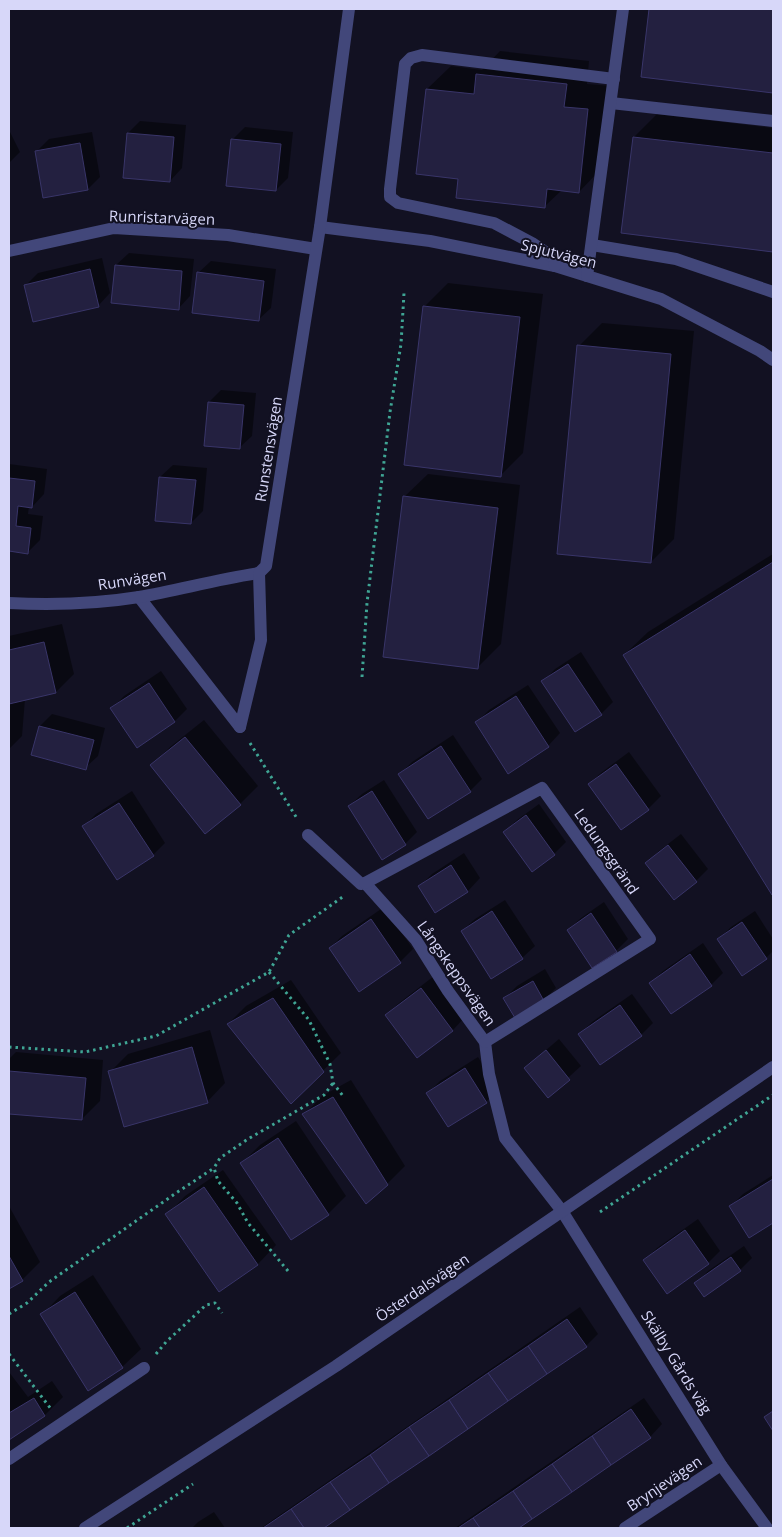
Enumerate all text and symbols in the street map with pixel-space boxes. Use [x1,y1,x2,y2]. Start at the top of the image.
street label: Runristarvägen [109,205,215,229]
street label: Spjutvägen [519,234,599,272]
street label: Runstensvägen [250,395,286,503]
street label: Runvägen [96,564,168,594]
street label: Ledungsgränd [570,804,644,898]
street label: Långskeppsvägen [413,916,501,1030]
street label: Österdalsvägen [371,1248,473,1326]
street label: Skälby Gårds väg [637,1307,717,1417]
street label: Brynjevägen [623,1451,705,1515]

